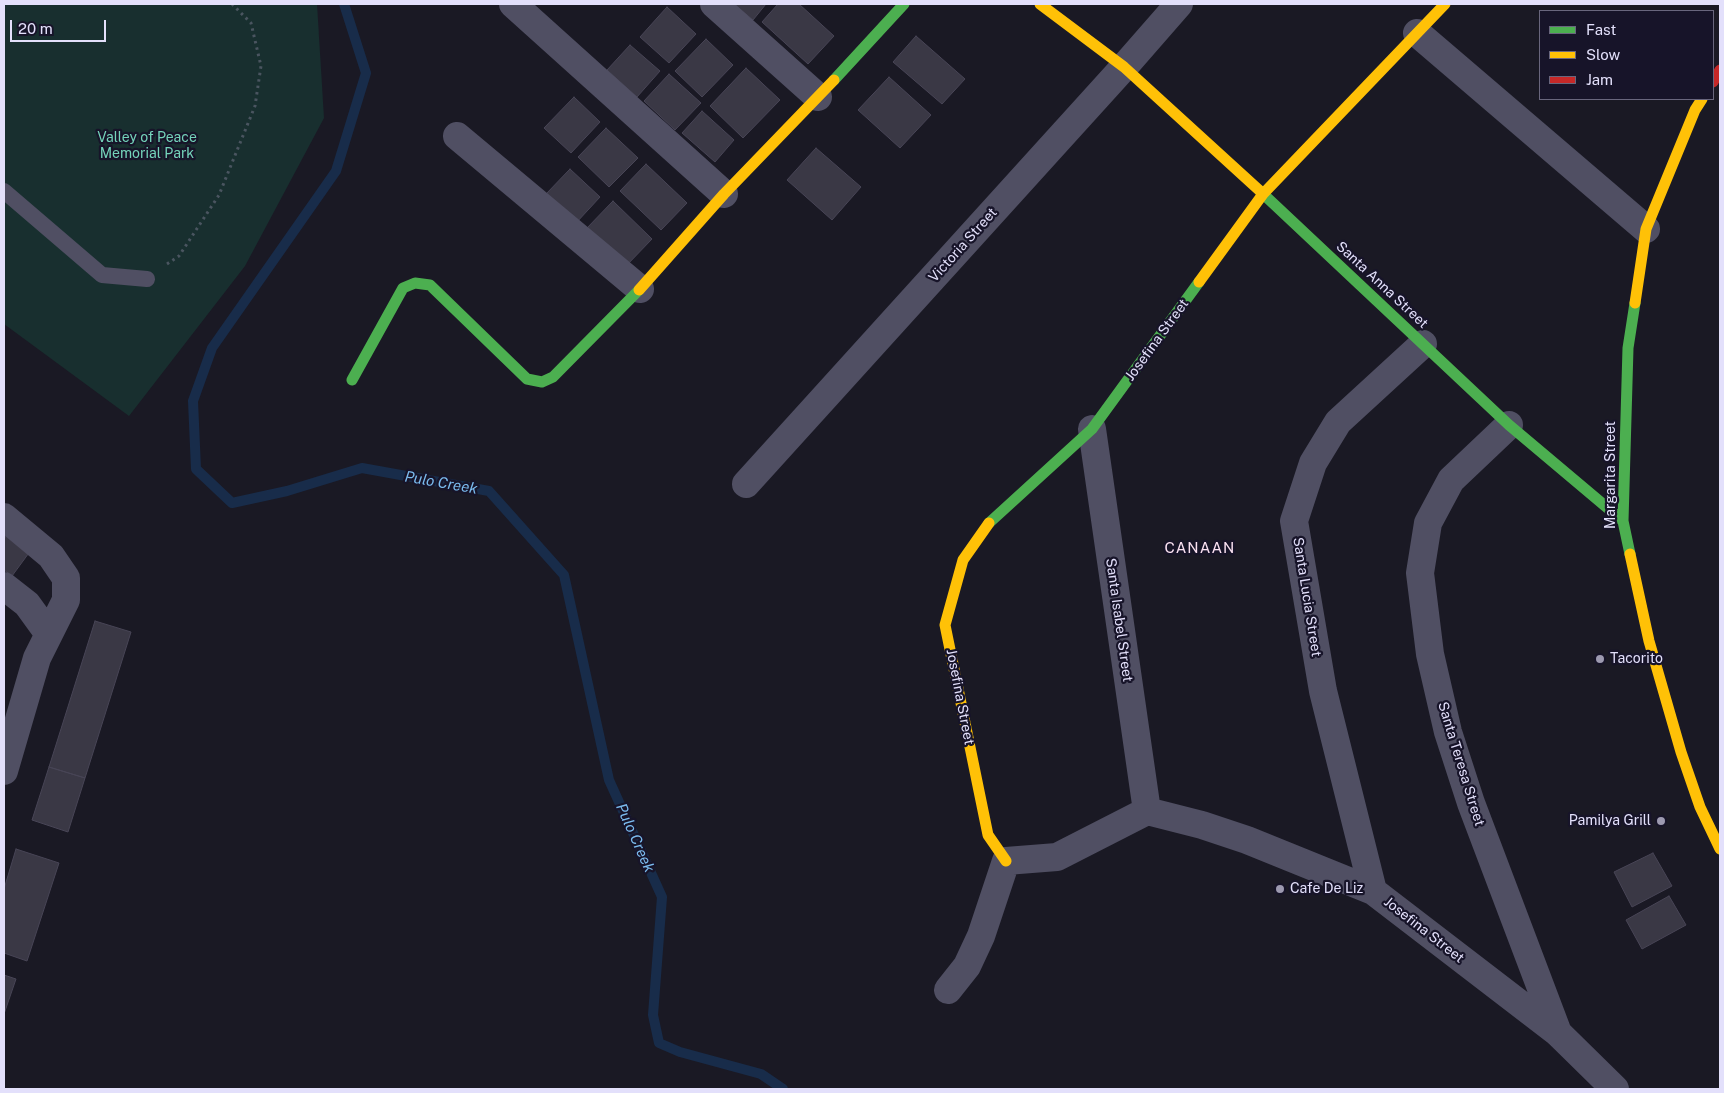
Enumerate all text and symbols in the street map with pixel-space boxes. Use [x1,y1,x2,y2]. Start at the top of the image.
scale bar [12,10,109,42]
legend [1539,10,1714,100]
text: 20 m [18,20,53,37]
text: Fast [1586,21,1616,38]
text: Slow [1586,46,1620,63]
text: Jam [1586,71,1613,88]
park label: Valley of Peace Memorial Park [97,130,197,162]
street label: Victoria Street [925,204,1001,286]
street label: Santa Anna Street [1333,238,1431,332]
street label: Josefina Street [1122,296,1192,384]
street label: Margarita Street [1603,421,1619,529]
water label: Pulo Creek [403,468,479,498]
street label: Santa Lucia Street [1289,536,1325,658]
district label: CANAAN [1164,539,1236,557]
street label: Santa Isabel Street [1102,557,1136,683]
street label: Josefina Street [942,648,978,746]
place label: Tacorito [1610,651,1663,667]
marker: Tacorito [1594,653,1606,665]
street label: Santa Teresa Street [1434,700,1488,828]
water label: Pulo Creek [612,801,658,875]
place label: Pamilya Grill [1569,813,1651,829]
marker: Pamilya Grill [1655,815,1667,827]
place label: Cafe De Liz [1290,881,1363,897]
marker: Cafe De Liz [1274,883,1286,895]
street label: Josefina Street [1381,893,1467,967]

